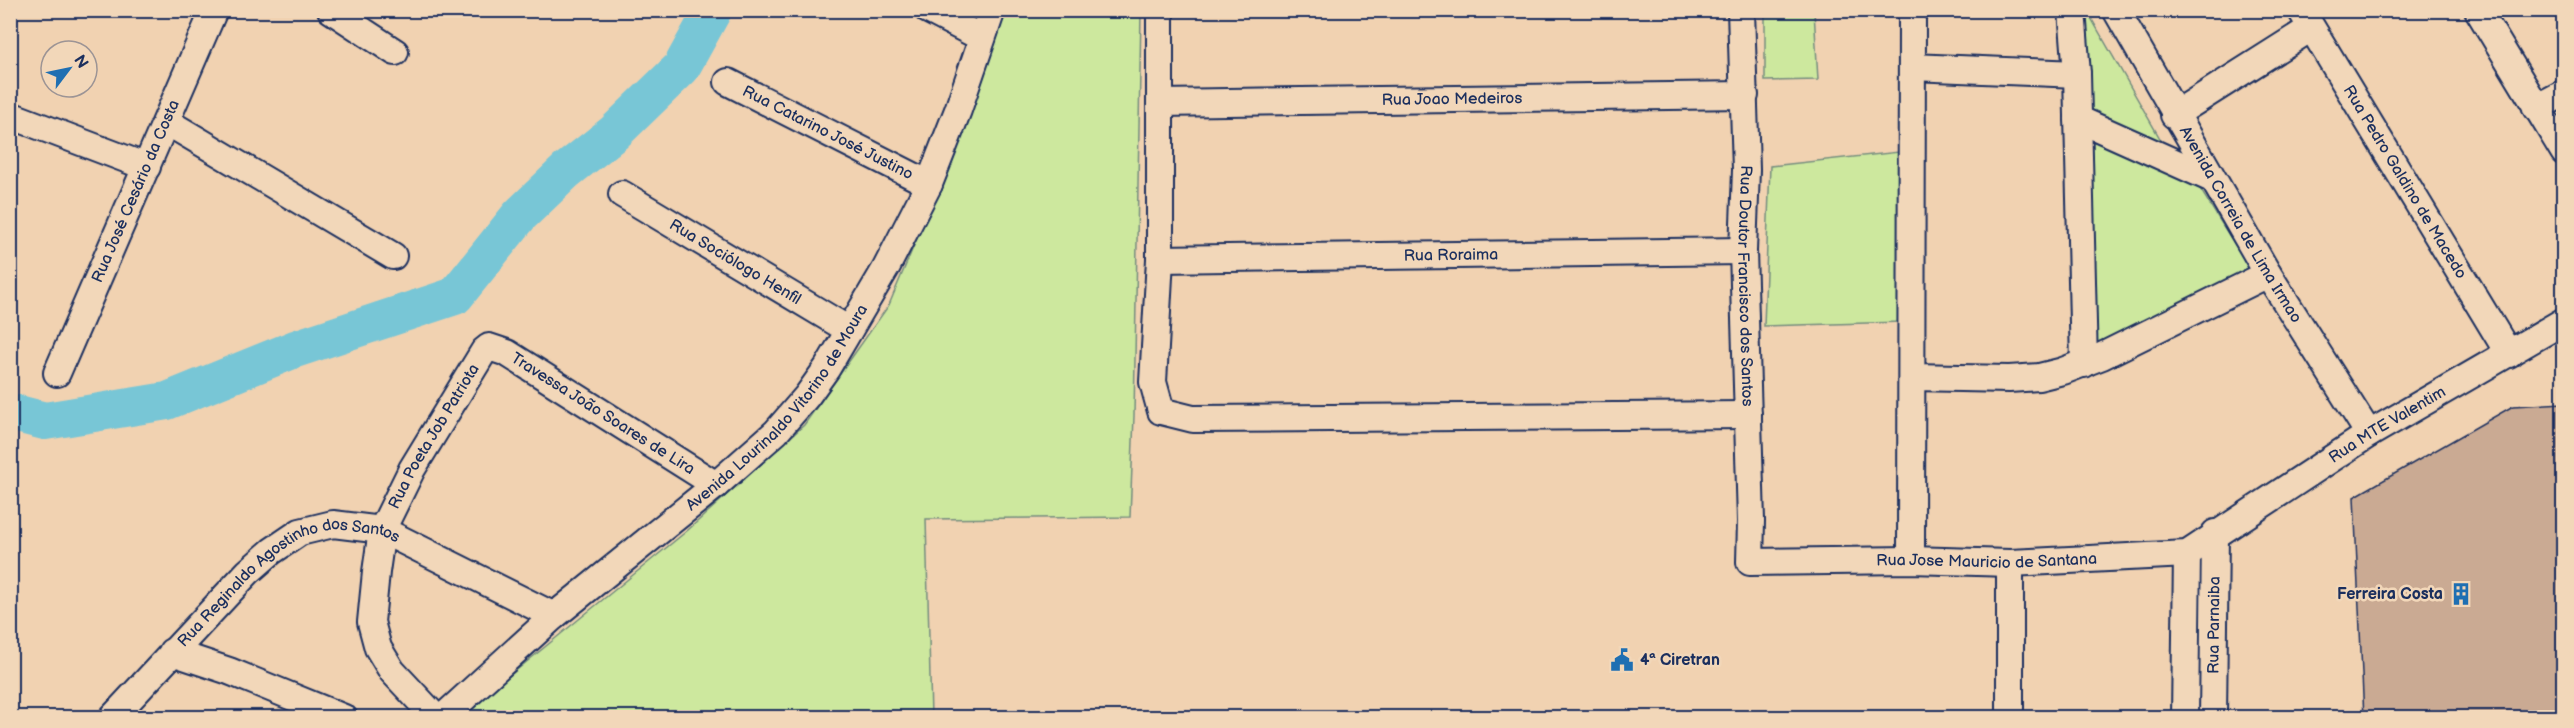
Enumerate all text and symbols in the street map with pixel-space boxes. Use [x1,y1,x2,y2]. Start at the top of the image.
north arrow [39,39,99,99]
text: N [69,52,92,72]
street label: Rua Catarino José Justino [739,81,916,184]
street label: Rua Pedro Galdino de Macedo [2339,82,2471,282]
street label: Rua Joao Medeiros [1381,89,1523,109]
street label: Rua José Cesário da Costa [88,97,183,286]
street label: Avenida Correia de Lima Irmao [2175,123,2306,326]
street label: Rua Doutor Francisco dos Santos [1733,165,1757,407]
street label: Rua Sociólogo Henfil [666,215,805,309]
street label: Rua Roraima [1403,245,1498,265]
street label: Avenida Lourinaldo Vitorino de Moura [682,301,872,515]
street label: Travessa João Soares de Lira [508,349,698,479]
street label: Rua Poeta Job Patriota [384,360,483,512]
street label: Rua MTE Valentim [2325,382,2449,467]
street label: Rua Reginaldo Agostinho dos Santos [174,514,403,651]
street label: Rua Jose Mauricio de Santana [1876,549,2097,573]
street label: Rua Parnaiba [2204,576,2224,674]
building icon: Ferreira Costa [2448,581,2474,607]
place label: Ferreira Costa [2337,585,2443,604]
public building icon: 4ª Ciretran [1609,647,1635,673]
place label: 4ª Ciretran [1640,651,1720,670]

